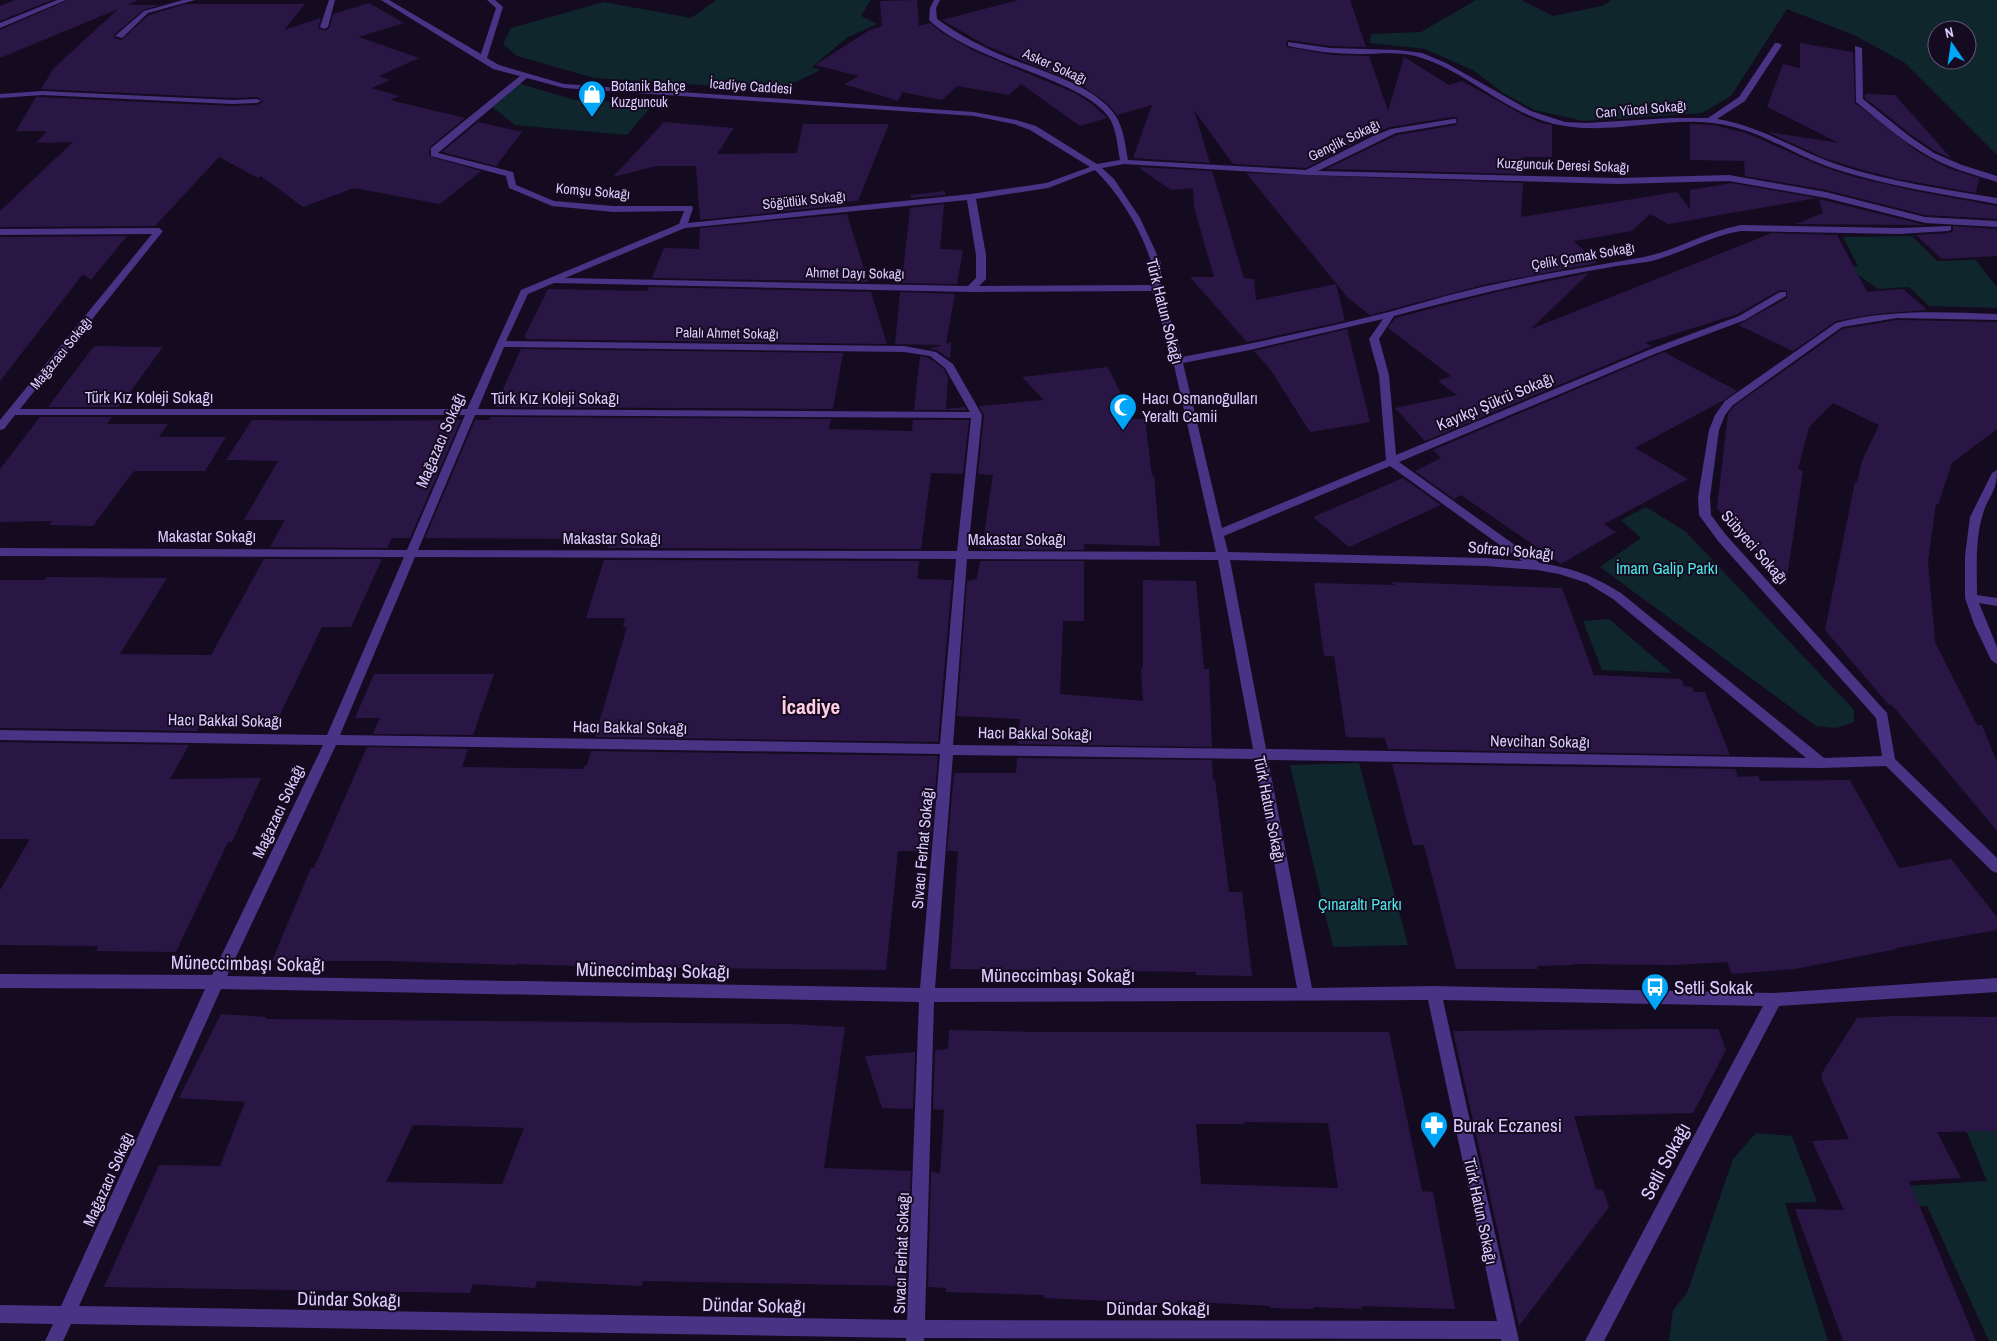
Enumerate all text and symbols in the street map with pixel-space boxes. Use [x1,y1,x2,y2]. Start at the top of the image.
north arrow [1927,20,1977,70]
text: N [1943,23,1955,42]
street label: Asker Sokağı [1019,43,1090,88]
street label: İcadiye Caddesi [709,74,793,98]
place label: Botanik Bahçe Kuzguncuk [611,77,686,111]
shop icon: Botanik Bahçe Kuzguncuk [577,79,607,118]
street label: Can Yücel Sokağı [1595,96,1687,122]
street label: Gençlik Sokağı [1305,115,1383,165]
street label: Kuzguncuk Deresi Sokağı [1496,154,1630,176]
street label: Komşu Sokağı [555,179,631,203]
street label: Söğütlük Sokağı [761,187,847,213]
street label: Çelik Çomak Sokağı [1530,238,1636,274]
street label: Türk Hatun Sokağı [1141,256,1189,366]
street label: Ahmet Dayı Sokağı [804,263,905,283]
street label: Mağazacı Sokağı [26,313,96,393]
street label: Palalı Ahmet Sokağı [675,323,779,343]
street label: Kayıkçı Şükrü Sokağı [1433,366,1557,436]
street label: Türk Kız Koleji Sokağı [85,386,213,408]
street label: Türk Kız Koleji Sokağı [491,387,619,409]
place label: Hacı Osmanoğulları Yeraltı Camii [1142,387,1258,427]
street label: Mağazacı Sokağı [410,389,470,491]
mosque icon: Hacı Osmanoğulları Yeraltı Camii [1108,392,1138,431]
street label: Sübyeci Sokağı [1717,505,1793,589]
street label: Makastar Sokağı [158,525,256,547]
street label: Makastar Sokağı [563,527,661,549]
street label: Makastar Sokağı [968,528,1066,550]
street label: Sofracı Sokağı [1467,535,1555,565]
park label: İmam Galip Parkı [1616,557,1718,579]
district label: İcadiye [782,692,840,721]
street label: Hacı Bakkal Sokağı [168,708,282,732]
street label: Hacı Bakkal Sokağı [573,715,687,739]
street label: Hacı Bakkal Sokağı [978,721,1092,745]
street label: Nevcihan Sokağı [1490,729,1590,753]
street label: Türk Hatun Sokağı [1249,754,1291,864]
street label: Mağazacı Sokağı [247,760,309,862]
street label: Sıvacı Ferhat Sokağı [906,786,938,910]
park label: Çınaraltı Parkı [1318,893,1402,915]
street label: Müneccimbaşı Sokağı [171,949,325,977]
street label: Müneccimbaşı Sokağı [576,956,730,984]
street label: Müneccimbaşı Sokağı [981,962,1135,988]
bus stop icon: Setli Sokak [1640,972,1670,1011]
place label: Setli Sokak [1674,974,1753,1000]
pharmacy icon: Burak Eczanesi [1419,1110,1449,1149]
place label: Burak Eczanesi [1453,1112,1562,1138]
street label: Setli Sokağı [1634,1118,1696,1204]
street label: Mağazacı Sokağı [77,1128,139,1230]
street label: Türk Hatun Sokağı [1459,1156,1503,1266]
street label: Sıvacı Ferhat Sokağı [888,1192,914,1314]
street label: Dündar Sokağı [297,1285,401,1313]
street label: Dündar Sokağı [702,1291,806,1319]
street label: Dündar Sokağı [1106,1295,1210,1321]

